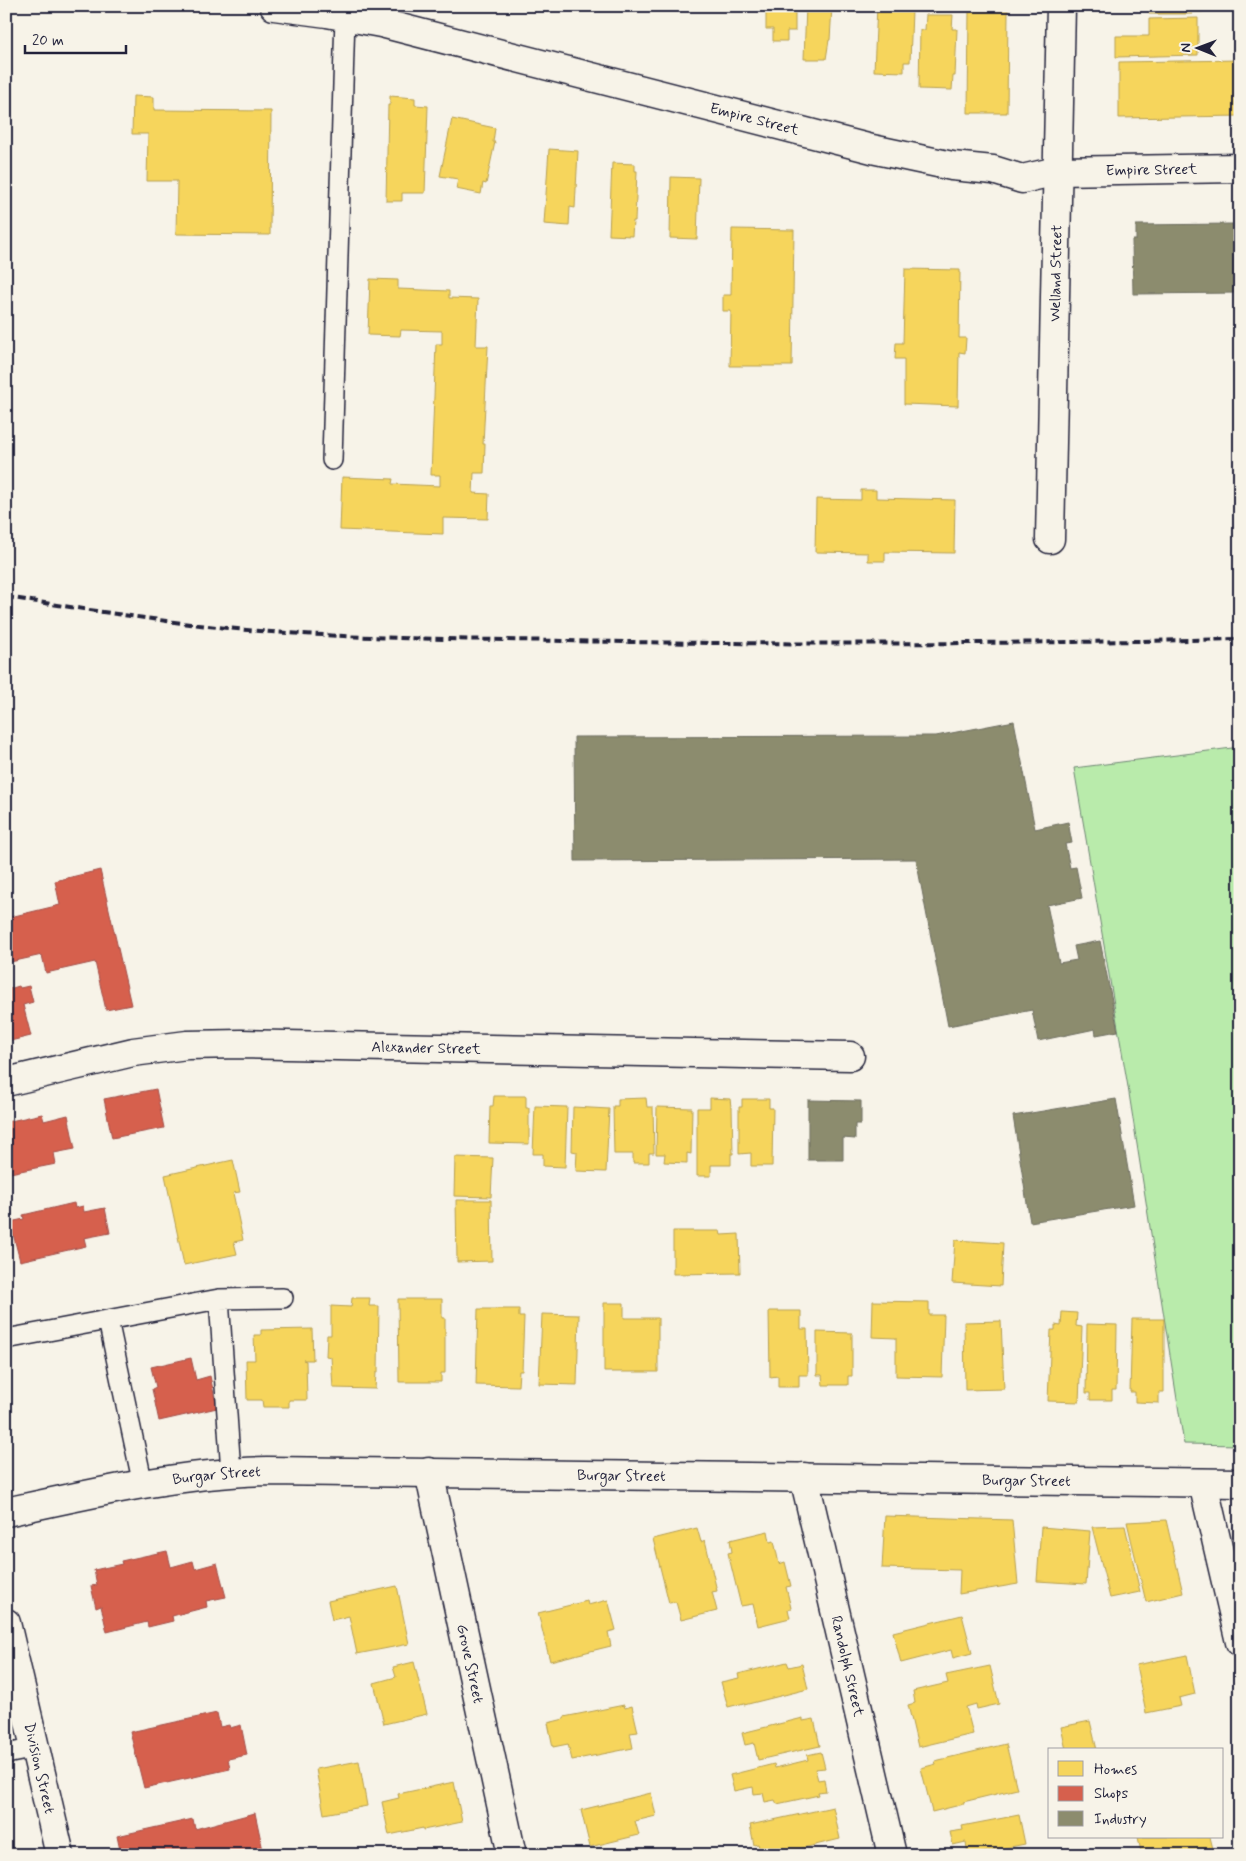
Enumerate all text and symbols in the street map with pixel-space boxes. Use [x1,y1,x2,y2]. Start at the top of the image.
scale bar [25,22,126,54]
north arrow [1174,22,1224,72]
text: 20 m [32,31,64,51]
text: N [1177,43,1195,53]
street label: Empire Street [708,99,801,141]
street label: Empire Street [1106,160,1197,181]
street label: Welland Street [1045,224,1067,322]
street label: Alexander Street [371,1038,481,1060]
street label: Burgar Street [171,1462,261,1490]
street label: Burgar Street [577,1466,666,1487]
street label: Burgar Street [982,1471,1071,1492]
street label: Randolph Street [826,1614,868,1719]
street label: Grove Street [451,1622,488,1706]
street label: Division Street [19,1721,59,1816]
legend [1048,1748,1224,1838]
text: Homes [1094,1760,1137,1780]
text: Shops [1094,1784,1129,1804]
text: Industry [1094,1810,1147,1830]

